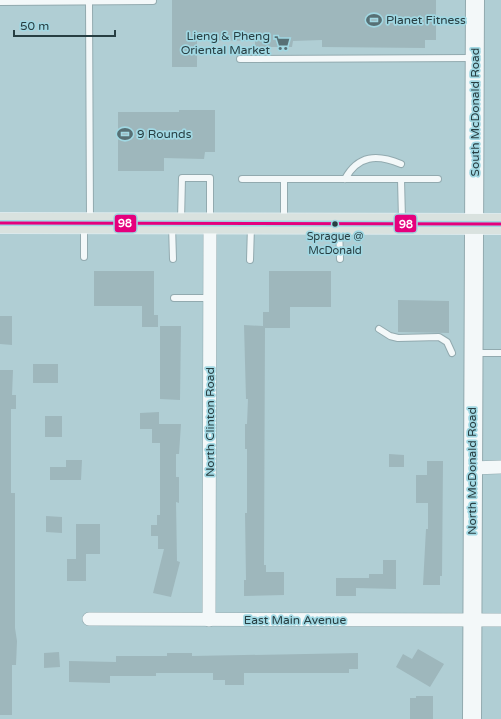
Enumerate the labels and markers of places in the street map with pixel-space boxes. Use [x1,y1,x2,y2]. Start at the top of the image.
sports icon: Planet Fitness [365,11,383,29]
place label: Planet Fitness [386,13,466,27]
place label: Lieng & Pheng Oriental Market [181,29,270,57]
supermarket icon: Lieng & Pheng Oriental Market [273,34,291,52]
sports icon: 9 Rounds [116,125,134,143]
place label: 9 Rounds [137,127,192,141]
marker: Sprague @ McDonald [330,219,340,229]
place label: Sprague @ McDonald [307,230,363,257]

